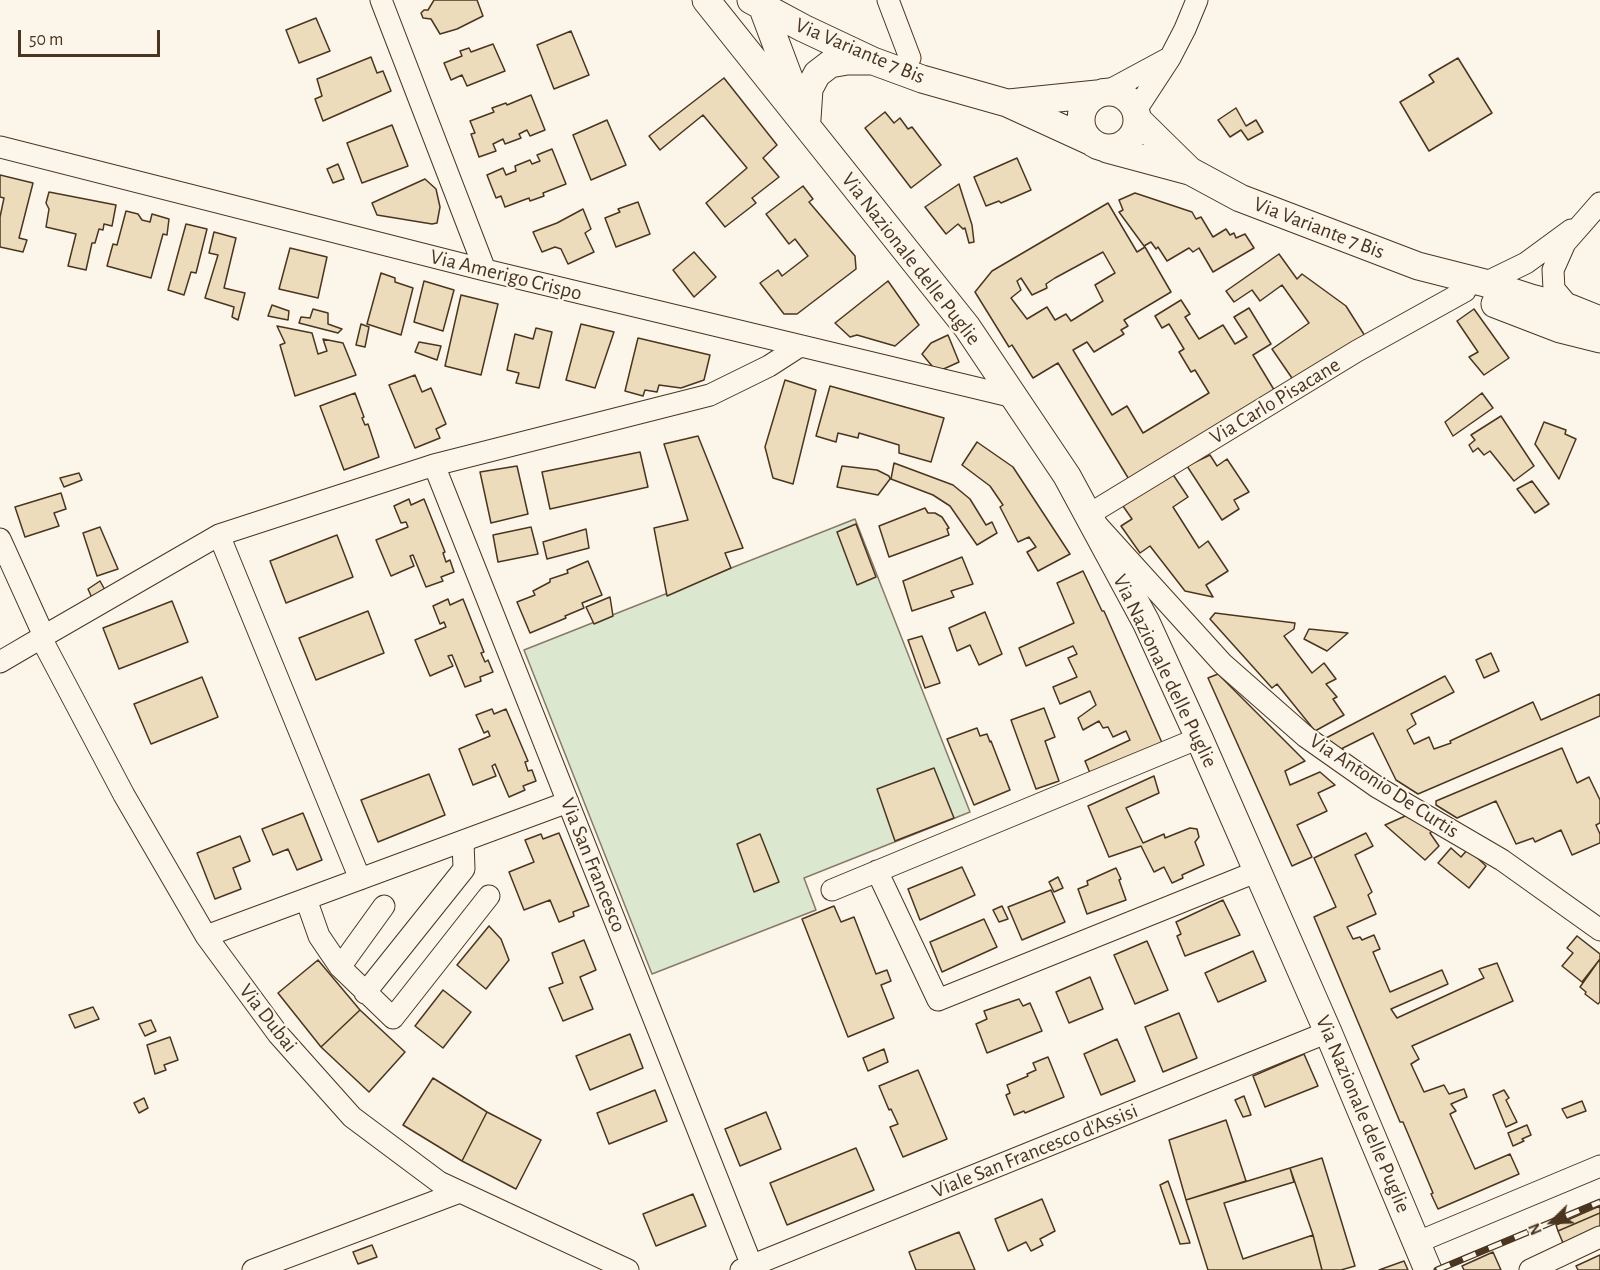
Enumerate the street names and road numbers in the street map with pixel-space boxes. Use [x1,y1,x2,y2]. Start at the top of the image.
street label: Via Variante 7 Bis [791,12,929,90]
street label: Via Nazionale delle Puglie [836,168,986,350]
street label: Via Variante 7 Bis [1250,191,1388,265]
street label: Via Amerigo Crispo [428,244,584,306]
street label: Via Carlo Pisacane [1205,352,1345,450]
street label: Via Nazionale delle Puglie [1107,570,1223,772]
street label: Via Antonio De Curtis [1304,728,1464,844]
street label: Via San Francesco [555,794,631,936]
street label: Via Dubai [233,979,303,1057]
street label: Via Nazionale delle Puglie [1310,1011,1416,1217]
street label: Viale San Francesco d'Assisi [928,1098,1142,1204]

